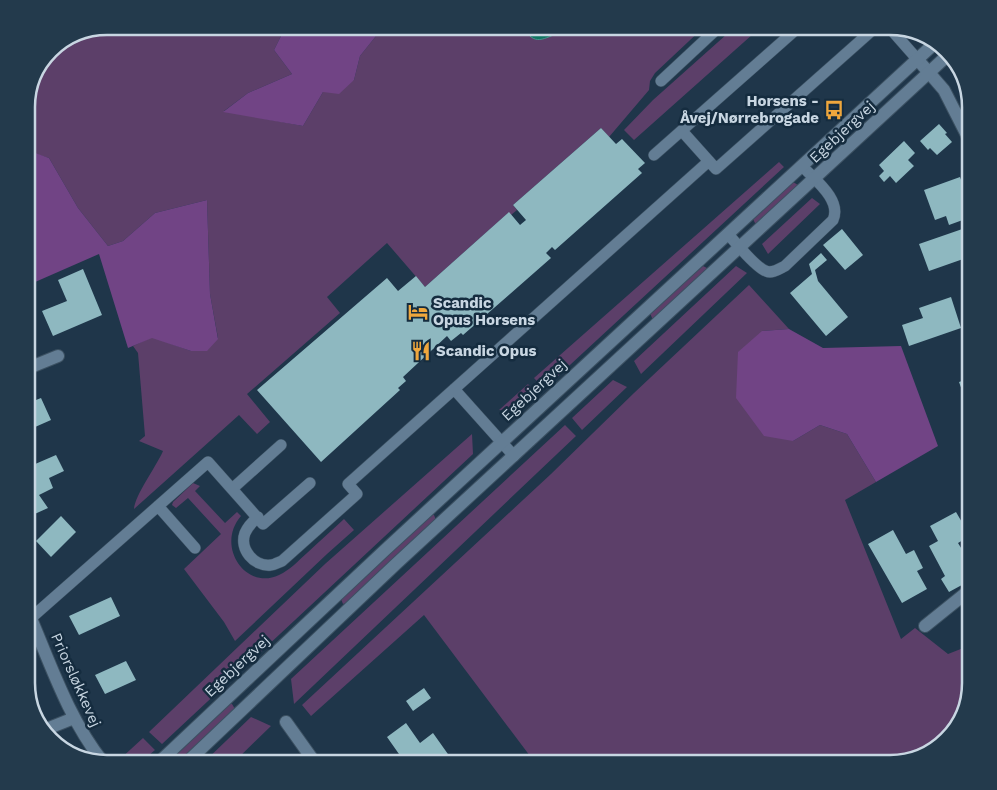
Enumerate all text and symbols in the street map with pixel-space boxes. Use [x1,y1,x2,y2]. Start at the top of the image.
place label: Horsens - Åvej/Nørrebrogade [680,92,819,127]
street label: Egebjergvej [806,97,878,167]
bus stop icon: Horsens - Åvej/Nørrebrogade [823,99,845,121]
place label: Scandic Opus Horsens [433,294,535,329]
hotel icon: Scandic Opus Horsens [407,301,429,323]
restaurant icon: Scandic Opus [410,340,432,362]
place label: Scandic Opus [436,342,536,360]
street label: Egebjergvej [498,355,570,425]
street label: Priorsløkkevej [47,630,105,730]
street label: Egebjergvej [201,631,273,701]

